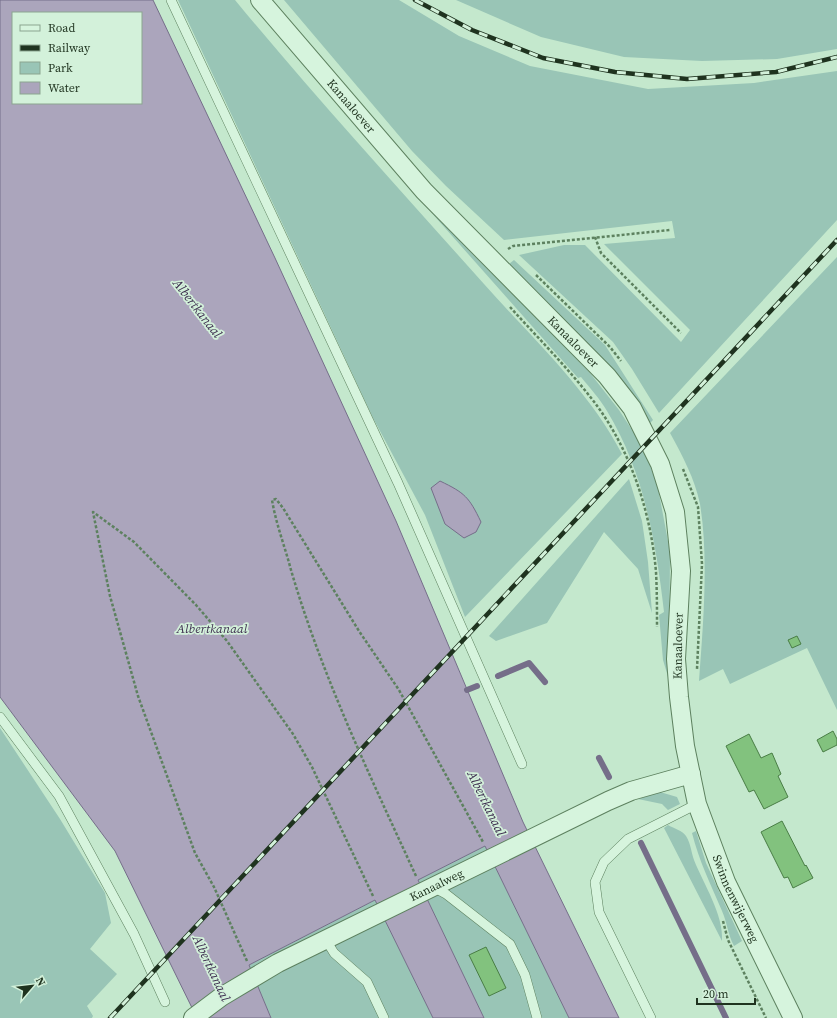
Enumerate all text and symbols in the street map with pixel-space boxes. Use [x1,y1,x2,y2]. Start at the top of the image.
legend [12,12,142,104]
text: Road [48,20,75,36]
text: Railway [48,40,91,56]
text: Park [48,60,73,76]
street label: Kanaaloever [323,76,379,137]
text: Water [48,80,80,96]
water label: Albertkanaal [168,274,226,342]
street label: Kanaaloever [544,313,602,371]
street label: Kanaaloever [669,613,687,679]
water label: Albertkanaal [176,620,248,637]
water label: Albertkanaal [463,767,510,839]
street label: Swinnenwijerweg [709,853,763,945]
street label: Kanaalweg [407,865,466,905]
water label: Albertkanaal [188,932,234,1004]
north arrow [12,966,52,1006]
text: N [32,974,49,989]
scale bar [697,980,755,1006]
text: 20 m [703,986,729,1002]

